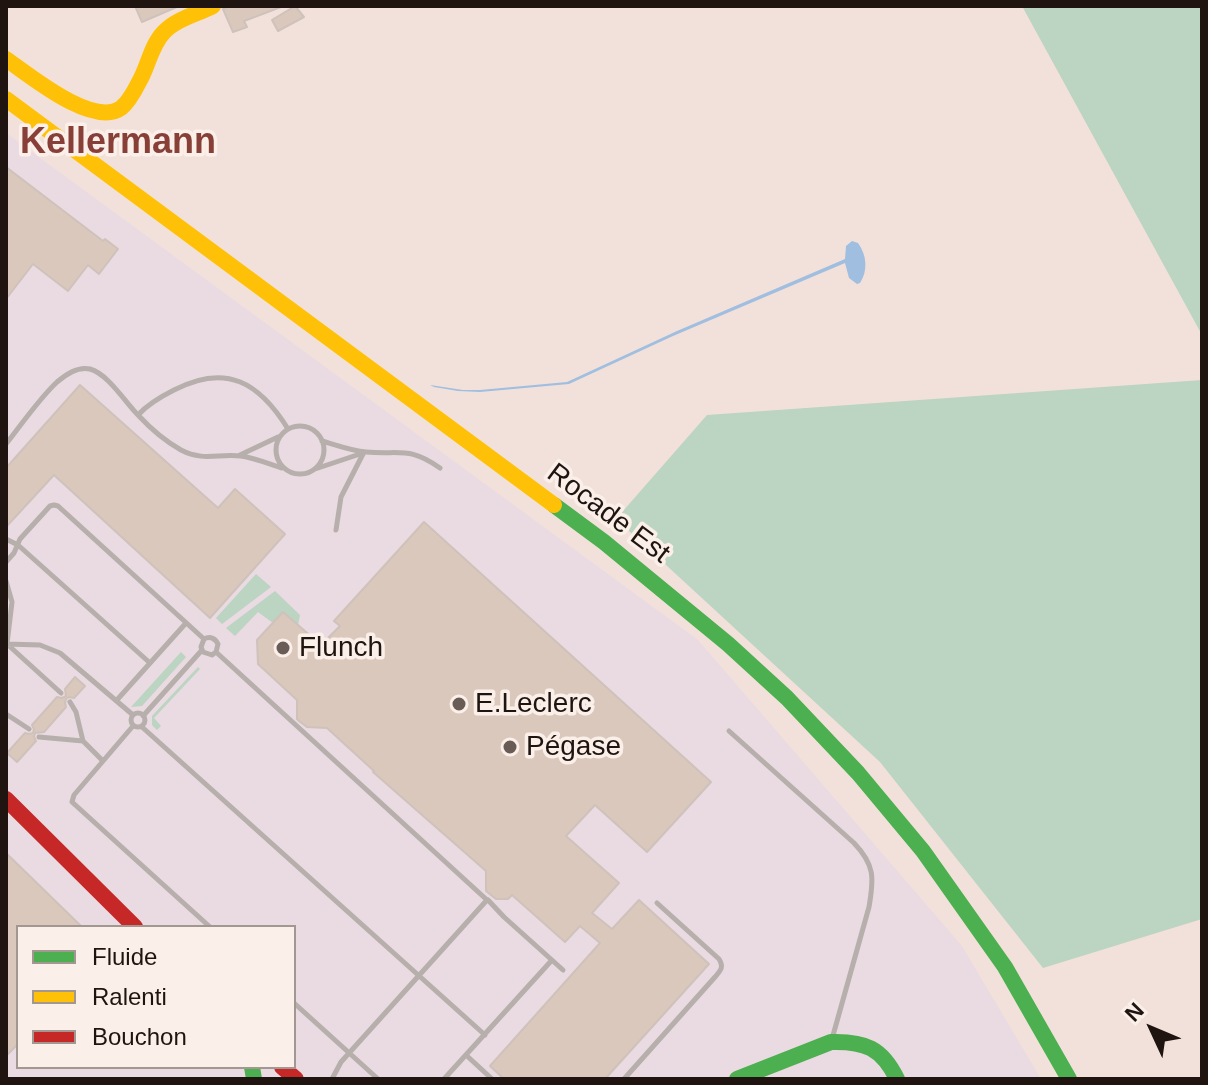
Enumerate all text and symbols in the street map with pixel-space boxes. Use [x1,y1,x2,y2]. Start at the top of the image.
district label: Kellermann [20,121,216,165]
street label: Rocade Est [540,457,676,571]
place label: Flunch [299,631,383,665]
marker: Flunch [274,639,292,657]
place label: E.Leclerc [475,687,592,721]
marker: E.Leclerc [450,695,468,713]
place label: Pégase [526,730,621,764]
marker: Pégase [501,738,519,756]
legend [16,925,296,1069]
text: Fluide [92,943,157,970]
text: Ralenti [92,983,167,1010]
north arrow [1112,989,1192,1069]
text: N [1120,998,1149,1026]
text: Bouchon [92,1023,187,1050]

